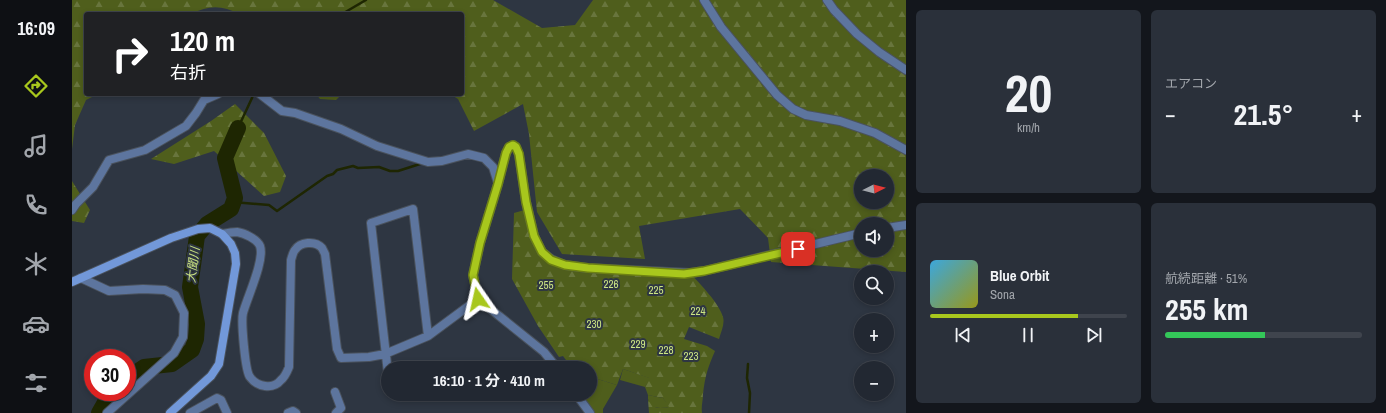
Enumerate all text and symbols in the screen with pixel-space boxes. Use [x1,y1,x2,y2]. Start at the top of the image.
text: 16:09 [17,16,55,41]
text: 120 m [170,22,235,60]
icon: right [104,28,156,80]
text: 20 [1005,58,1052,128]
text: 右折 [170,60,206,85]
icon: directions [22,72,50,100]
text: エアコン [1165,75,1217,92]
text: 21.5° [1234,94,1293,134]
text: − [1165,99,1176,129]
text: + [1351,99,1362,129]
text: km/h [1017,119,1040,136]
icon: music [22,132,50,160]
north arrow [854,169,894,209]
map controls [854,169,894,401]
icon: phone [22,191,50,219]
button: sound [854,217,894,257]
pin [781,232,815,266]
icon: arrive [787,238,809,260]
water label: 大聞川 [183,244,203,284]
icon: climate [22,250,50,278]
button: search [854,265,894,305]
text: Blue Orbit [990,265,1049,286]
text: 航続距離 · 51% [1165,270,1247,287]
park label: 226 [603,277,619,291]
position arrow [457,278,499,320]
park label: 255 [538,278,554,292]
park label: 225 [648,283,664,297]
text: Sona [990,286,1015,303]
text: 255 km [1165,289,1248,329]
park label: 224 [690,304,706,318]
icon: car [22,310,50,338]
button: + [854,313,894,353]
park label: 230 [586,317,602,331]
icon: previous [952,324,974,346]
icon: pause [1017,324,1039,346]
icon: next [1083,324,1105,346]
park label: 229 [630,337,646,351]
park label: 228 [658,343,674,357]
speed limit sign: 30 [84,349,136,401]
park label: 223 [683,349,699,363]
button: − [854,361,894,401]
icon: filters [22,369,50,397]
text: 16:10 · 1 分 · 410 m [433,370,545,391]

